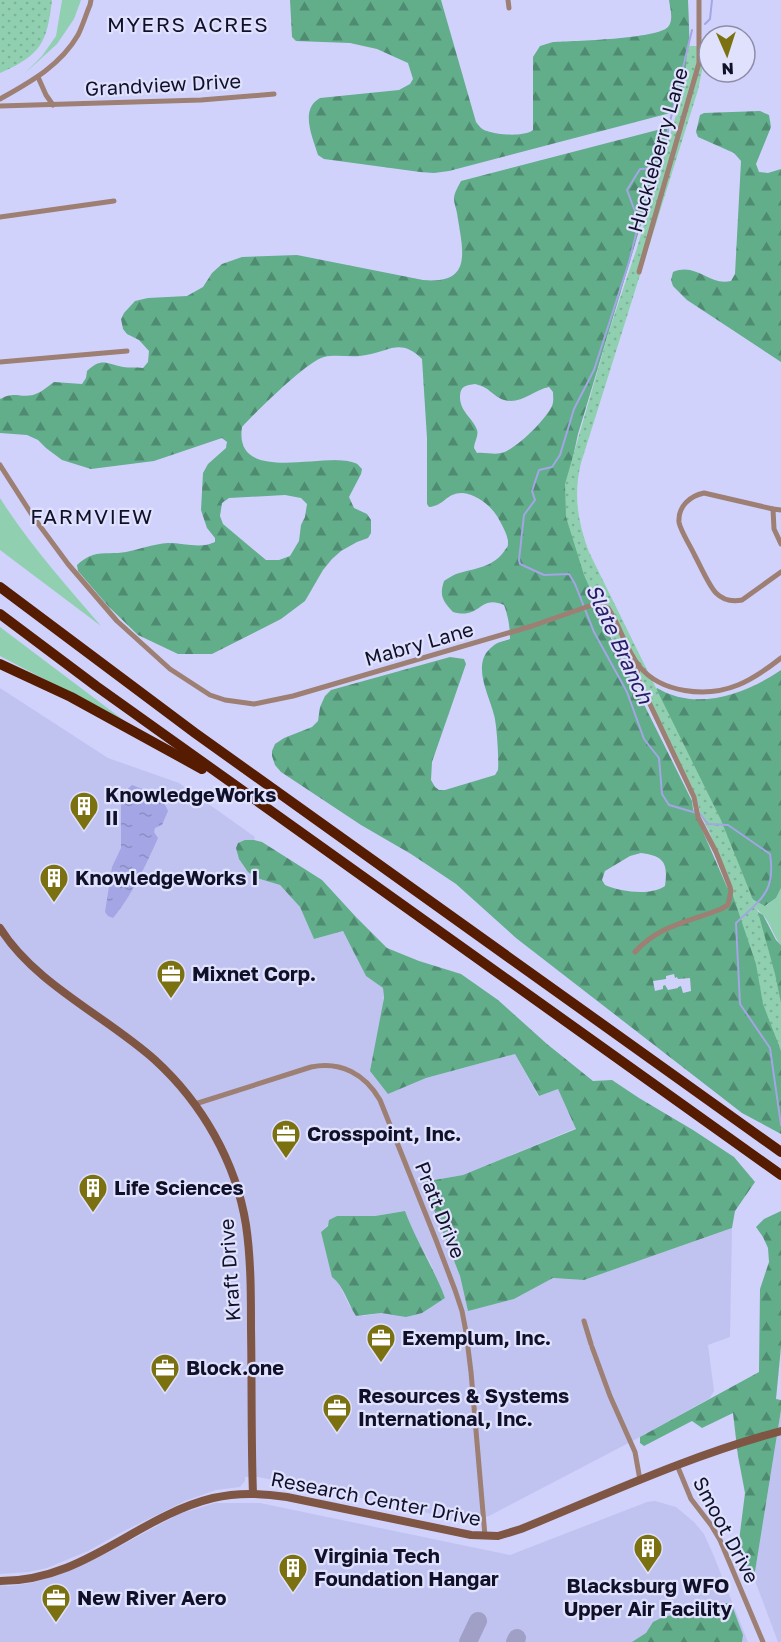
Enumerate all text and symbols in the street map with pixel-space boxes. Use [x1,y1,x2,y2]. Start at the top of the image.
district label: MYERS ACRES [107,11,269,37]
north arrow [697,24,757,84]
text: N [721,59,734,79]
street label: Huckleberry Lane [622,65,692,235]
street label: Grandview Drive [84,68,242,100]
district label: FARMVIEW [30,503,154,529]
water label: Slate Branch [581,580,659,708]
street label: Mabry Lane [361,616,476,670]
place label: KnowledgeWorks II [105,782,276,829]
building icon: KnowledgeWorks II [68,790,100,832]
building icon: KnowledgeWorks I [38,862,70,904]
place label: KnowledgeWorks I [75,865,258,889]
office icon: Mixnet Corp. [155,958,187,1000]
place label: Mixnet Corp. [192,961,316,985]
office icon: Crosspoint, Inc. [270,1118,302,1160]
place label: Crosspoint, Inc. [307,1121,461,1145]
street label: Pratt Drive [411,1158,471,1261]
building icon: Life Sciences [77,1172,109,1214]
place label: Life Sciences [114,1175,244,1199]
street label: Kraft Drive [213,1218,245,1322]
office icon: Exemplum, Inc. [365,1322,397,1364]
place label: Exemplum, Inc. [402,1325,551,1349]
office icon: Block.one [149,1352,181,1394]
place label: Block.one [186,1355,284,1379]
place label: Resources & Systems International, Inc. [358,1383,569,1430]
office icon: Resources & Systems International, Inc. [321,1392,353,1434]
street label: Research Center Drive [269,1466,483,1530]
street label: Smoot Drive [689,1472,765,1587]
building icon: Blacksburg WFO Upper Air Facility [632,1532,664,1574]
place label: Virginia Tech Foundation Hangar [314,1543,499,1590]
building icon: Virginia Tech Foundation Hangar [277,1552,309,1594]
place label: Blacksburg WFO Upper Air Facility [564,1573,732,1620]
office icon: New River Aero [40,1582,72,1624]
place label: New River Aero [77,1585,226,1609]

